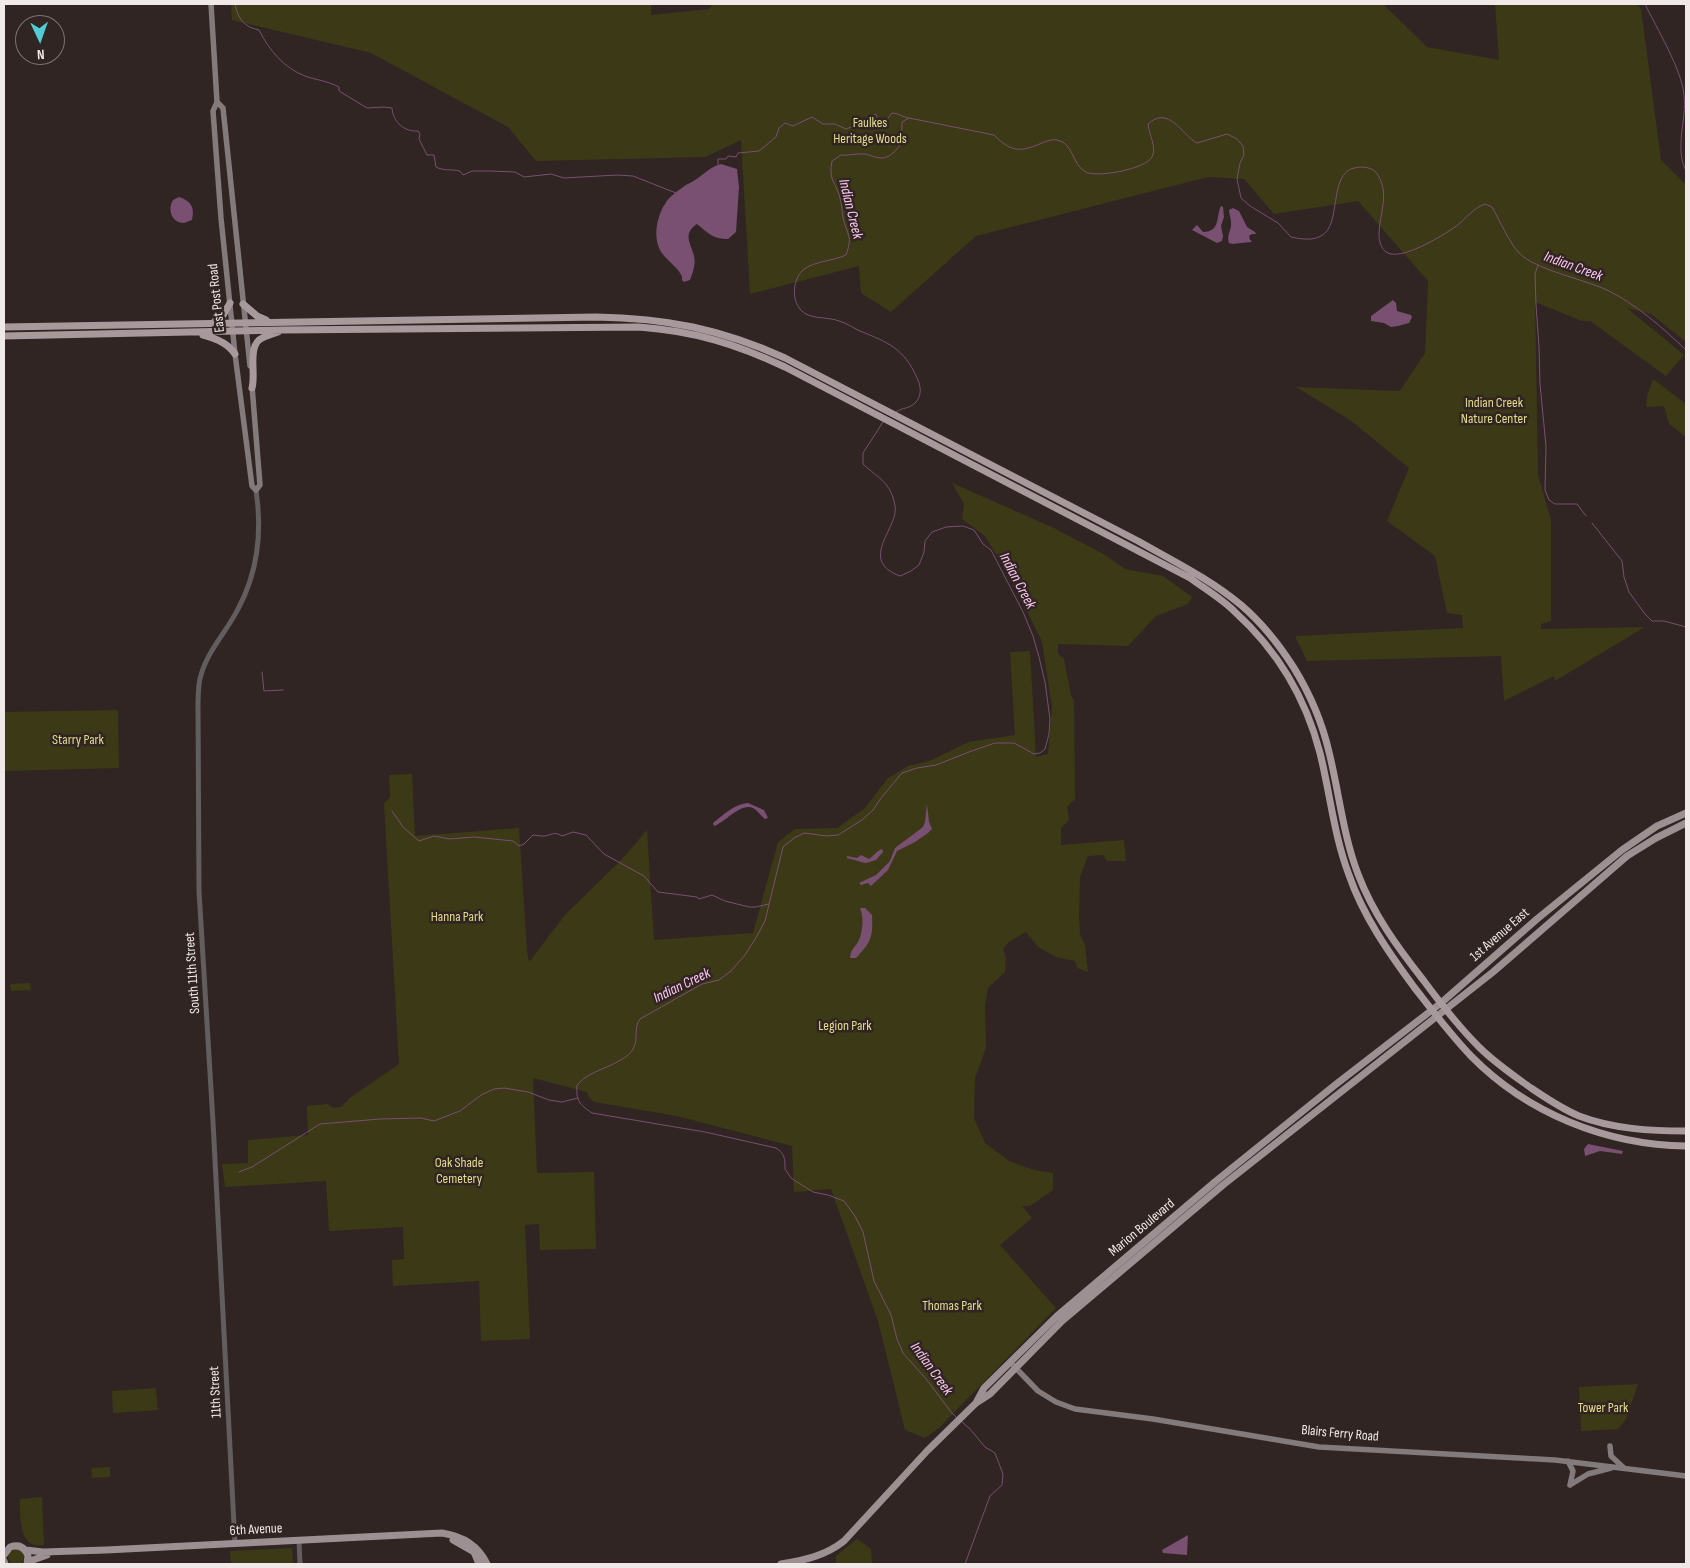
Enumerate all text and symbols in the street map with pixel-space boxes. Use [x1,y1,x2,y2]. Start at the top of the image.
north arrow [15,15,65,65]
text: N [37,46,45,63]
park label: Faulkes Heritage Woods [833,115,907,148]
water label: Indian Creek [834,177,866,241]
water label: Indian Creek [1541,248,1605,286]
street label: East Post Road [205,263,229,333]
park label: Indian Creek Nature Center [1461,395,1527,428]
water label: Indian Creek [995,550,1039,612]
park label: Starry Park [52,732,104,748]
street label: 1st Avenue East [1467,905,1533,965]
park label: Hanna Park [431,909,483,925]
street label: South 11th Street [182,932,204,1014]
water label: Indian Creek [651,964,713,1008]
park label: Legion Park [818,1018,872,1034]
park label: Oak Shade Cemetery [435,1155,483,1188]
street label: Marion Boulevard [1106,1196,1178,1260]
park label: Thomas Park [922,1298,982,1314]
water label: Indian Creek [906,1339,956,1399]
street label: 11th Street [206,1366,226,1418]
park label: Tower Park [1578,1400,1628,1416]
street label: Blairs Ferry Road [1301,1422,1379,1446]
street label: 6th Avenue [229,1520,283,1540]

